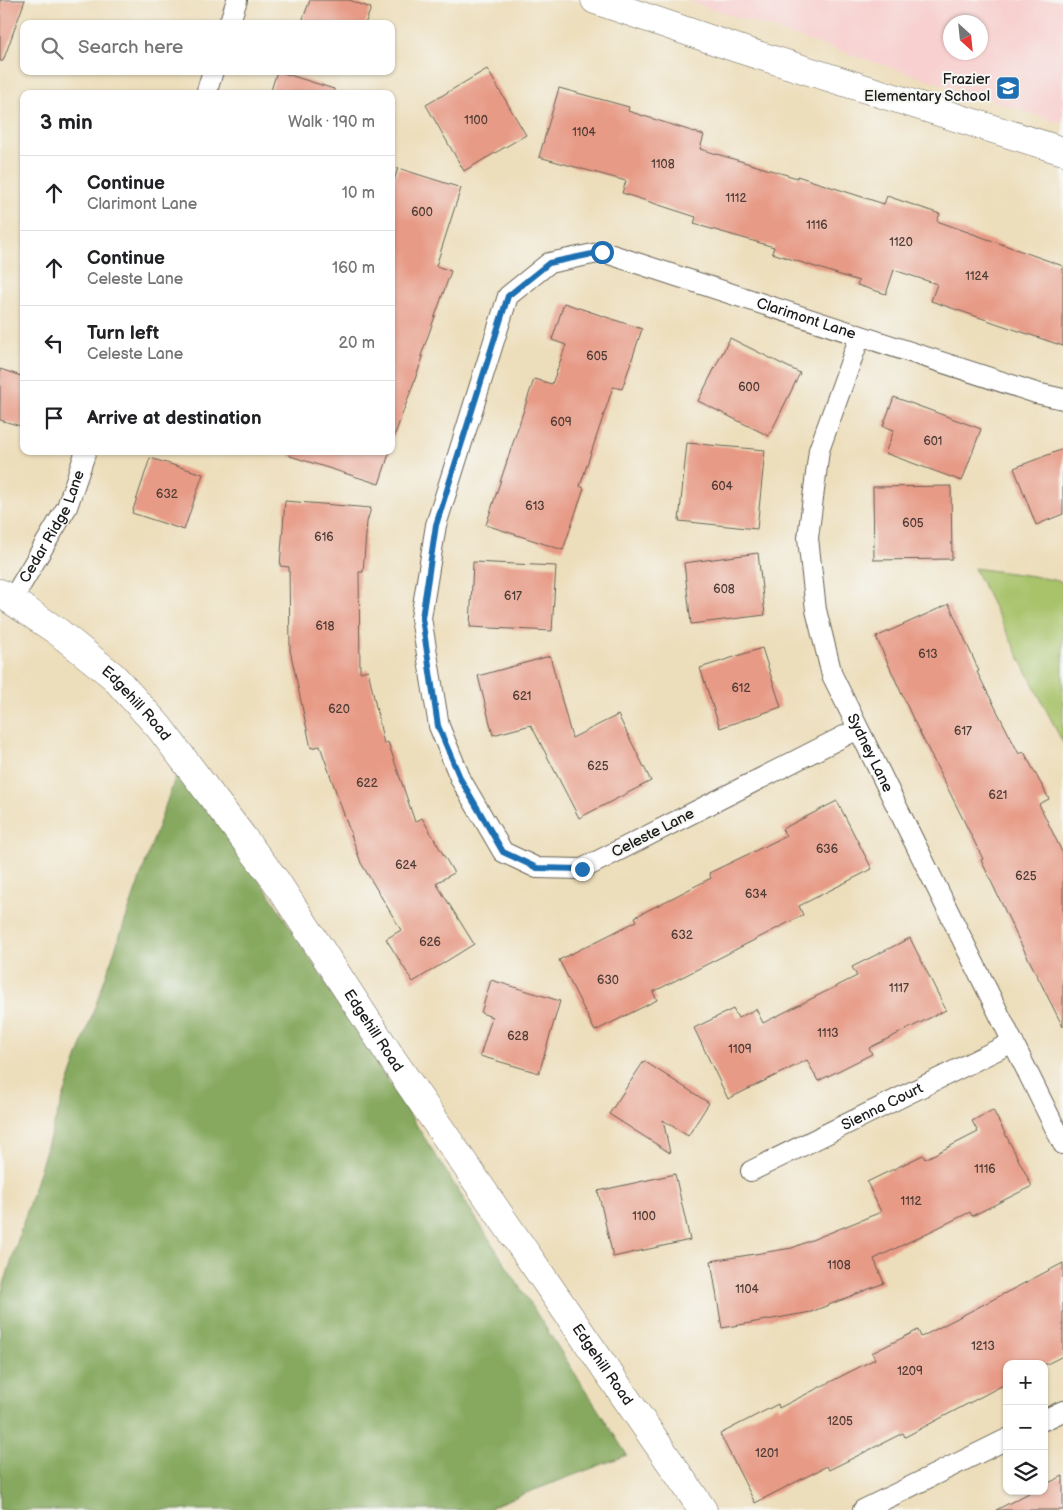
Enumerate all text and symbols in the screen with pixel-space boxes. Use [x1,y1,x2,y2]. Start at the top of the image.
north arrow [943,15,988,60]
search box [20,20,395,75]
icon: search [38,34,66,62]
text: Search here [78,36,183,59]
place label: Frazier Elementary School [864,70,991,106]
school or university icon: Frazier Elementary School [995,75,1021,101]
text: 3 min [40,110,93,135]
text: Walk · 190 m [288,113,375,132]
house number: 1100 [464,113,488,128]
house number: 1104 [572,125,597,140]
house number: 1108 [651,157,675,172]
text: Continue [87,172,165,195]
icon: ahead [40,179,68,207]
text: 10 m [342,184,375,203]
house number: 1112 [725,191,747,206]
text: Clarimont Lane [87,195,197,214]
house number: 600 [411,205,433,220]
house number: 1116 [806,218,828,233]
house number: 1120 [889,235,913,250]
route start [591,241,614,264]
text: Continue [87,247,165,270]
icon: ahead [40,254,68,282]
text: 160 m [332,259,375,278]
house number: 1124 [965,269,989,284]
text: Celeste Lane [87,270,183,289]
street label: Clarimont Lane [754,293,859,343]
text: Turn left [87,322,159,345]
icon: left [40,329,68,357]
text: 20 m [339,334,375,353]
text: Celeste Lane [87,345,183,364]
house number: 605 [586,349,608,364]
house number: 600 [738,380,760,395]
icon: arrive [40,404,68,432]
text: Arrive at destination [87,407,262,430]
house number: 609 [550,415,572,430]
house number: 601 [923,434,943,449]
street label: Cedar Ridge Lane [15,468,88,586]
house number: 604 [711,479,734,494]
house number: 632 [156,487,178,502]
house number: 613 [525,499,545,514]
house number: 605 [902,516,924,531]
house number: 616 [314,530,334,545]
house number: 608 [713,582,735,597]
house number: 617 [504,589,522,604]
house number: 618 [316,619,334,634]
house number: 613 [918,647,938,662]
street label: Edgehill Road [98,661,175,744]
house number: 612 [731,681,751,696]
house number: 621 [513,689,531,704]
house number: 620 [328,702,350,717]
street label: Sydney Lane [843,710,898,795]
house number: 617 [954,724,972,739]
house number: 625 [587,759,609,774]
house number: 622 [356,776,378,791]
house number: 621 [989,788,1007,803]
street label: Celeste Lane [608,804,698,862]
house number: 636 [816,842,838,857]
house number: 624 [395,858,417,873]
route end [571,858,594,881]
house number: 625 [1015,869,1037,884]
house number: 634 [745,887,768,902]
house number: 632 [671,928,693,943]
house number: 626 [419,935,441,950]
house number: 630 [597,973,619,988]
house number: 1117 [889,981,909,996]
street label: Edgehill Road [340,986,408,1075]
house number: 1113 [817,1026,839,1041]
house number: 628 [507,1029,529,1044]
house number: 1109 [728,1042,752,1057]
street label: Sienna Court [838,1078,926,1135]
house number: 1116 [974,1162,996,1177]
house number: 1112 [900,1194,922,1209]
house number: 1100 [632,1209,656,1224]
house number: 1108 [827,1258,851,1273]
house number: 1104 [735,1282,760,1297]
street label: Edgehill Road [568,1320,638,1409]
house number: 1213 [971,1339,995,1354]
map controls [1003,1360,1048,1495]
button: + [1003,1360,1048,1405]
house number: 1209 [897,1364,923,1379]
button: − [1003,1405,1048,1450]
house number: 1205 [827,1414,853,1429]
house number: 1201 [755,1446,779,1461]
button: layers [1003,1450,1048,1495]

